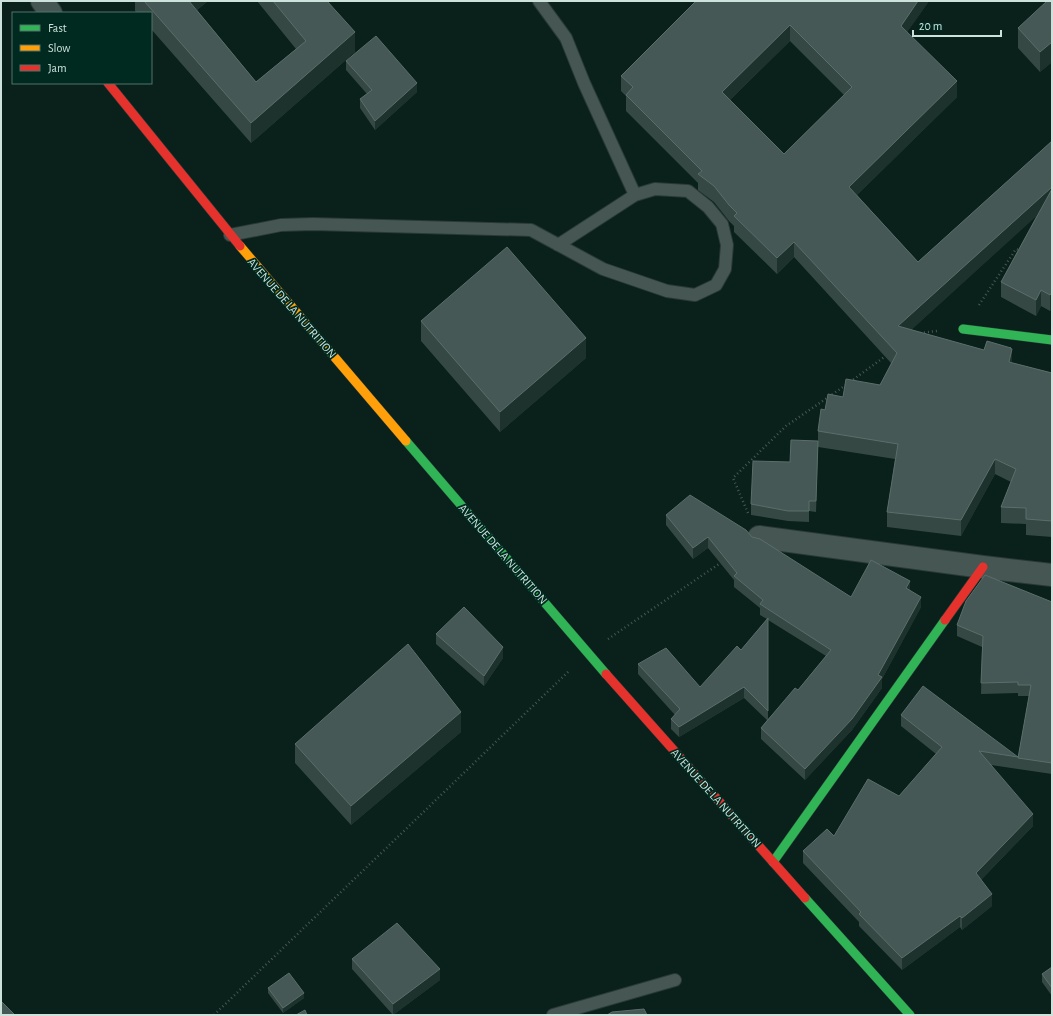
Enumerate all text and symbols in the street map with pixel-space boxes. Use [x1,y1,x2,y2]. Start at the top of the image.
legend [12,12,152,84]
scale bar [913,12,1001,38]
text: 20 m [919,20,942,32]
text: Fast [48,22,67,34]
text: Slow [48,42,70,54]
text: Jam [48,62,67,74]
street label: AVENUE DE LA NUTRITION [245,256,339,360]
street label: AVENUE DE LA NUTRITION [456,502,550,606]
street label: AVENUE DE LA NUTRITION [669,746,763,850]

